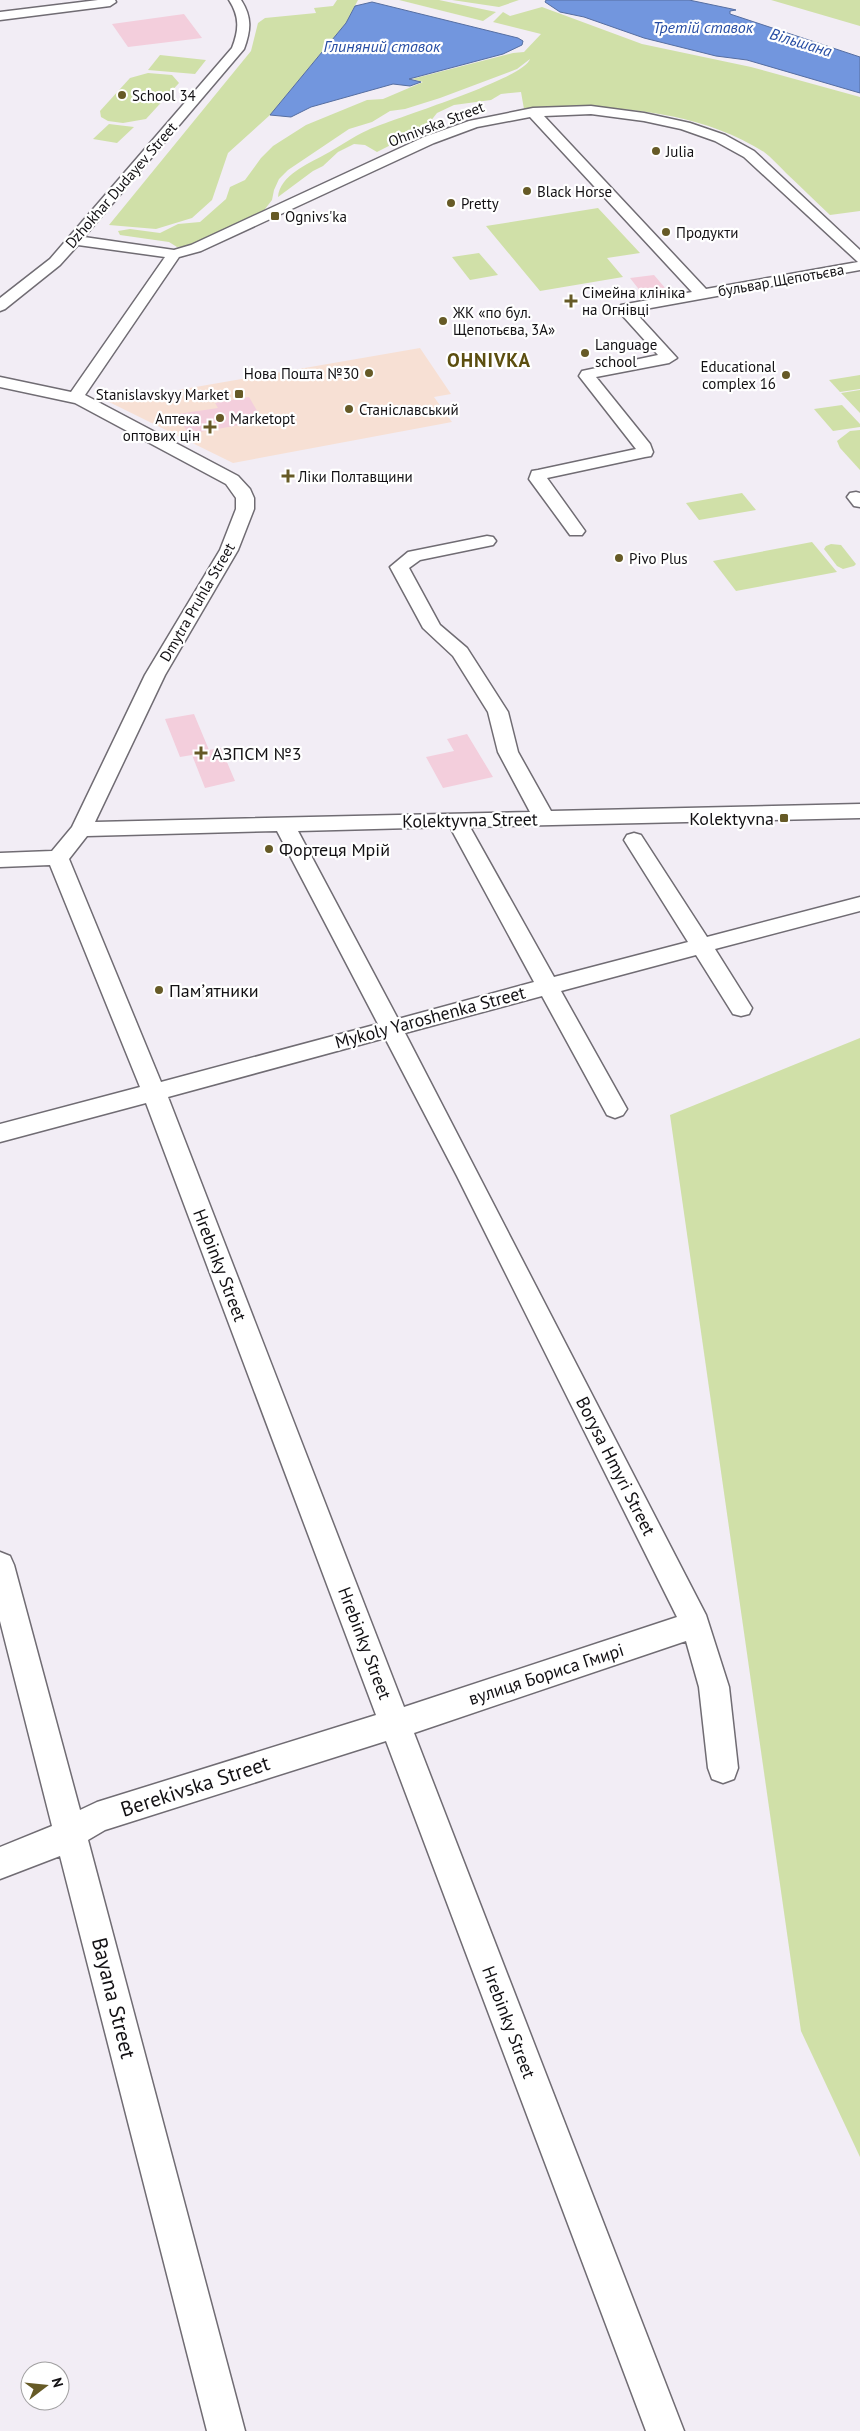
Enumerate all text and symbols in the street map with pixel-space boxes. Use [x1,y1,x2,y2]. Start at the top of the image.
water label: Третій ставок [653,17,754,37]
water label: Вільшана [768,23,835,61]
water label: Глиняний ставок [324,36,441,56]
place label: School 34 [132,86,196,105]
marker: School 34 [116,89,128,101]
street label: Ohnivska Street [385,97,487,151]
street label: Dzhokhar Dudayev Street [61,118,181,252]
place label: Julia [665,142,694,161]
marker: Julia [650,145,662,157]
place label: Black Horse [537,182,612,201]
marker: Black Horse [521,185,533,197]
place label: Pretty [461,194,499,213]
marker: Pretty [445,197,457,209]
place label: Ognivs'ka [285,207,347,226]
marker: Ognivs'ka [269,210,281,222]
place label: Продукти [676,223,738,242]
marker: Продукти [660,226,672,238]
street label: бульвар Щепотьєва [716,260,846,300]
place label: Сімейна клініка на Огнівці [582,283,686,319]
marker: Сімейна клініка на Огнівці [564,294,578,308]
place label: ЖК «по бул. Щепотьєва, 3А» [452,303,555,339]
marker: ЖК «по бул. Щепотьєва, 3А» [437,315,449,327]
place label: Language school [595,335,657,371]
marker: Language school [579,347,591,359]
district label: OHNIVKA [447,348,531,372]
place label: Educational complex 16 [700,357,777,393]
place label: Нова Пошта №30 [244,364,359,383]
marker: Нова Пошта №30 [363,367,375,379]
marker: Educational complex 16 [780,369,792,381]
place label: Stanislavskyy Market [96,385,229,404]
marker: Stanislavskyy Market [233,388,245,400]
place label: Станіславський [359,400,459,419]
marker: Станіславський [343,403,355,415]
place label: Аптека оптових цін [123,409,200,445]
place label: Marketopt [230,409,295,428]
marker: Marketopt [214,412,226,424]
marker: Аптека оптових цін [204,421,216,433]
place label: Ліки Полтавщини [297,467,413,486]
marker: Ліки Полтавщини [282,470,294,482]
street label: Dmytra Pruhla Street [155,539,239,665]
place label: Pivo Plus [629,549,688,568]
marker: Pivo Plus [613,552,625,564]
place label: АЗПСМ №3 [212,742,302,765]
marker: АЗПСМ №3 [194,746,208,760]
street label: Kolektyvna Street [402,807,538,833]
place label: Kolektyvna [689,807,774,830]
marker: Kolektyvna [778,812,790,824]
place label: Фортеця Мрій [279,838,390,861]
marker: Фортеця Мрій [263,843,275,855]
place label: Памʼятники [169,979,259,1002]
street label: Mykoly Yaroshenka Street [332,981,528,1053]
marker: Памʼятники [153,984,165,996]
street label: Hrebinky Street [188,1205,252,1325]
street label: Borysa Hmyri Street [571,1393,661,1539]
street label: Hrebinky Street [333,1583,397,1703]
street label: вулиця Бориса Гмирі [465,1638,627,1710]
street label: Berekivska Street [117,1749,273,1823]
street label: Bayana Street [86,1935,142,2061]
street label: Hrebinky Street [477,1962,541,2082]
north arrow [20,2361,70,2411]
text: N [48,2376,67,2389]

